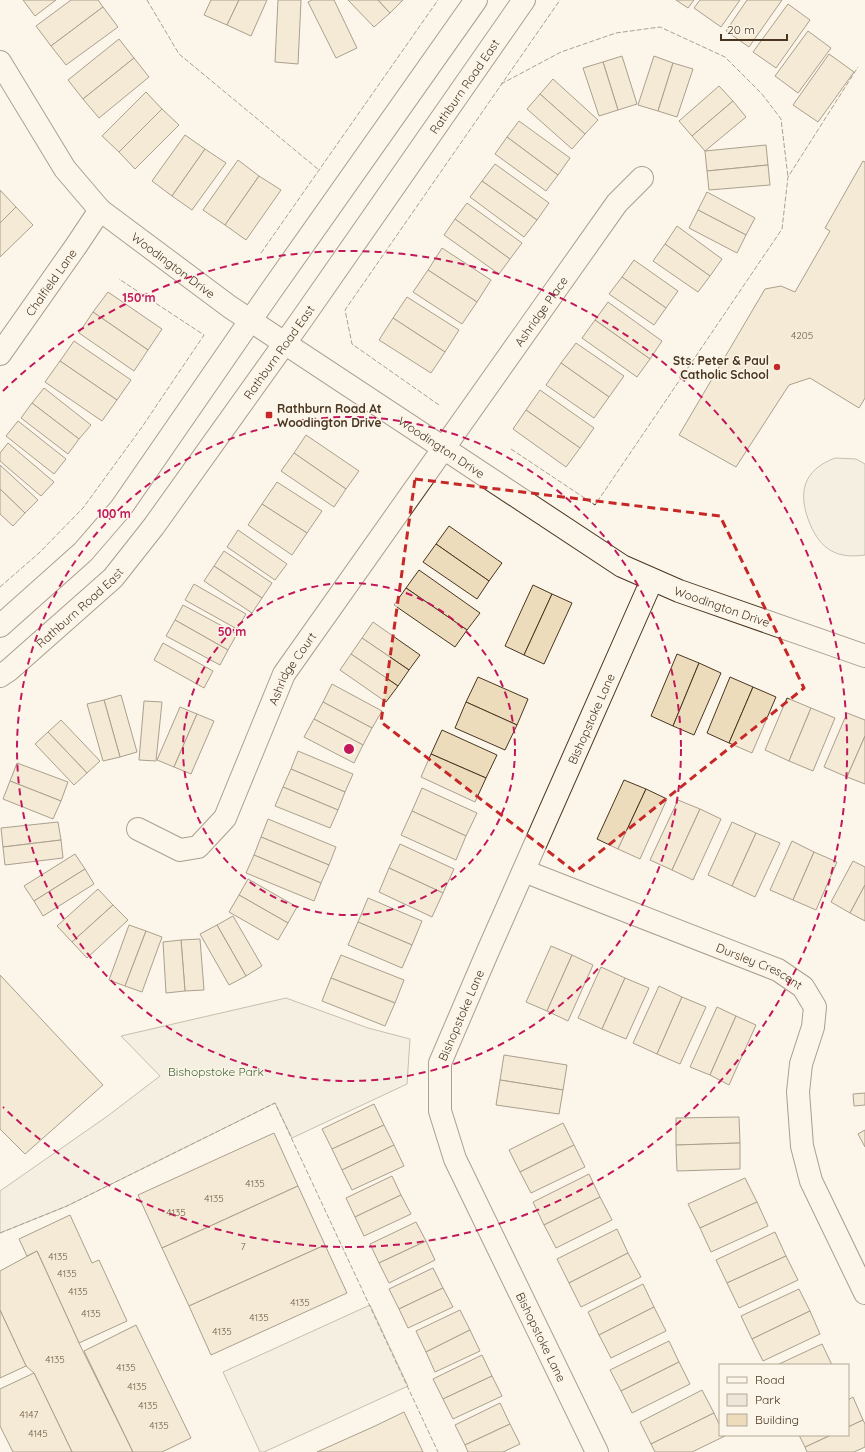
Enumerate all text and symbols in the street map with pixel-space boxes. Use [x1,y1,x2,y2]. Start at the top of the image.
scale bar [721,16,787,42]
text: 20 m [727,22,755,37]
street label: Rathburn Road East [426,36,502,136]
street label: Woodington Drive [129,229,219,301]
street label: Chalfield Lane [22,245,80,319]
street label: Ashridge Place [511,273,571,349]
text: 150 m [122,290,156,305]
street label: Rathburn Road East [240,302,317,402]
house number: 4205 [791,329,813,342]
place label: Sts. Peter & Paul Catholic School [673,353,769,382]
marker: Sts. Peter & Paul Catholic School [772,362,782,372]
place label: Rathburn Road At Woodington Drive [277,401,382,430]
marker: Rathburn Road At Woodington Drive [264,410,274,420]
street label: Woodington Drive [396,413,488,481]
text: 100 m [97,506,131,521]
street label: Rathburn Road East [33,564,126,650]
street label: Woodington Drive [672,582,772,630]
text: 50 m [218,624,246,639]
street label: Ashridge Court [265,629,319,707]
street label: Bishopstoke Lane [564,670,618,766]
centre of rings [342,742,356,756]
street label: Dursley Crescent [714,939,806,992]
street label: Bishopstoke Lane [434,967,487,1063]
park label: Bishopstoke Park [168,1064,264,1079]
house number: 4135 [245,1177,265,1190]
house number: 4135 [204,1192,224,1205]
house number: 4135 [166,1206,186,1219]
house number: 7 [240,1240,246,1253]
house number: 4135 [48,1250,68,1263]
house number: 4135 [57,1267,77,1280]
house number: 4135 [68,1285,88,1298]
street label: Bishopstoke Lane [513,1290,569,1384]
house number: 4135 [290,1296,310,1309]
house number: 4135 [81,1307,101,1320]
house number: 4135 [249,1311,269,1324]
house number: 4135 [212,1325,232,1338]
house number: 4135 [45,1353,65,1366]
house number: 4135 [116,1361,136,1374]
legend [719,1364,849,1436]
text: Road [755,1372,785,1387]
house number: 4135 [127,1380,147,1393]
text: Park [755,1392,780,1407]
house number: 4135 [138,1399,158,1412]
house number: 4147 [20,1408,38,1421]
text: Building [755,1412,799,1427]
house number: 4135 [149,1419,169,1432]
house number: 4145 [28,1427,48,1440]

